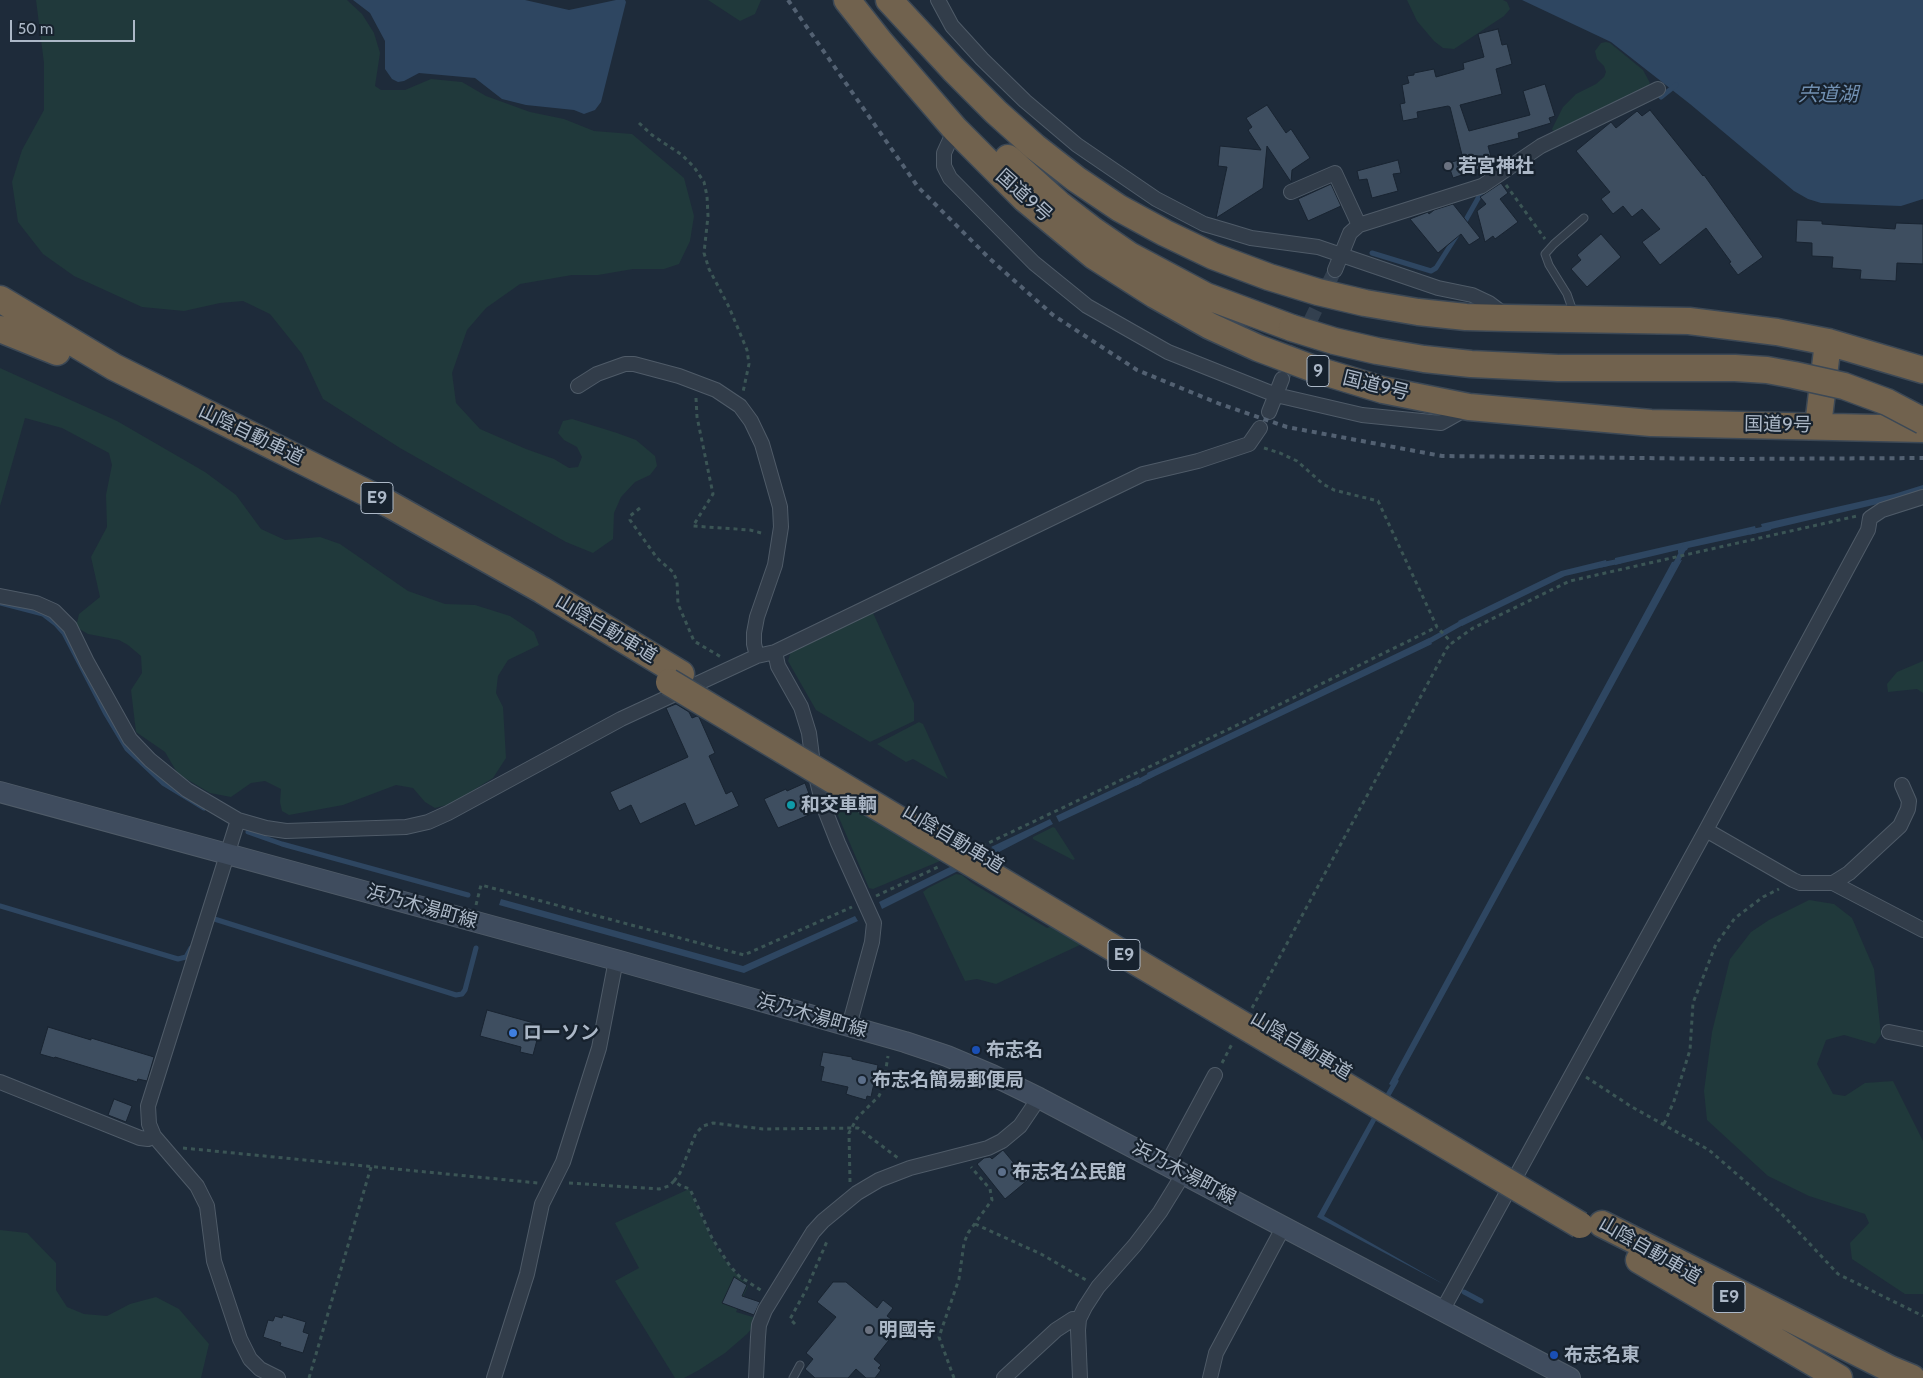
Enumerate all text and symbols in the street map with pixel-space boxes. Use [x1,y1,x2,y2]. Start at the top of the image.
scale bar [12,10,138,42]
text: 50 m [18,20,53,38]
water label: 宍道湖 [1798,83,1858,107]
place label: 若宮神社 [1458,155,1534,177]
marker: 若宮神社 [1442,160,1454,172]
street label: 国道9号 [991,165,1057,227]
road number: 9 [1307,356,1329,386]
street label: 国道9号 [1340,367,1412,405]
street label: 山陰自動車道 [195,400,307,470]
street label: 国道9号 [1744,413,1812,437]
road number: E9 [361,482,393,514]
street label: 山陰自動車道 [551,590,661,668]
place label: 和交車輌 [801,794,877,816]
marker: 和交車輌 [785,799,797,811]
street label: 山陰自動車道 [898,800,1008,878]
street label: 浜乃木湯町線 [364,880,480,934]
road number: E9 [1108,940,1140,970]
street label: 浜乃木湯町線 [754,989,870,1043]
street label: 山陰自動車道 [1246,1007,1356,1085]
place label: ローソン [523,1022,599,1044]
marker: ローソン [507,1027,519,1039]
place label: 布志名 [986,1039,1043,1061]
marker: 布志名 [970,1044,982,1056]
place label: 布志名簡易郵便局 [872,1069,1024,1091]
marker: 布志名簡易郵便局 [856,1074,868,1086]
street label: 浜乃木湯町線 [1128,1136,1240,1210]
place label: 布志名公民館 [1012,1161,1126,1183]
marker: 布志名公民館 [996,1166,1008,1178]
street label: 山陰自動車道 [1595,1213,1705,1289]
road number: E9 [1713,1281,1745,1312]
place label: 明國寺 [879,1319,936,1341]
marker: 明國寺 [863,1324,875,1336]
place label: 布志名東 [1564,1344,1640,1366]
marker: 布志名東 [1548,1349,1560,1361]

